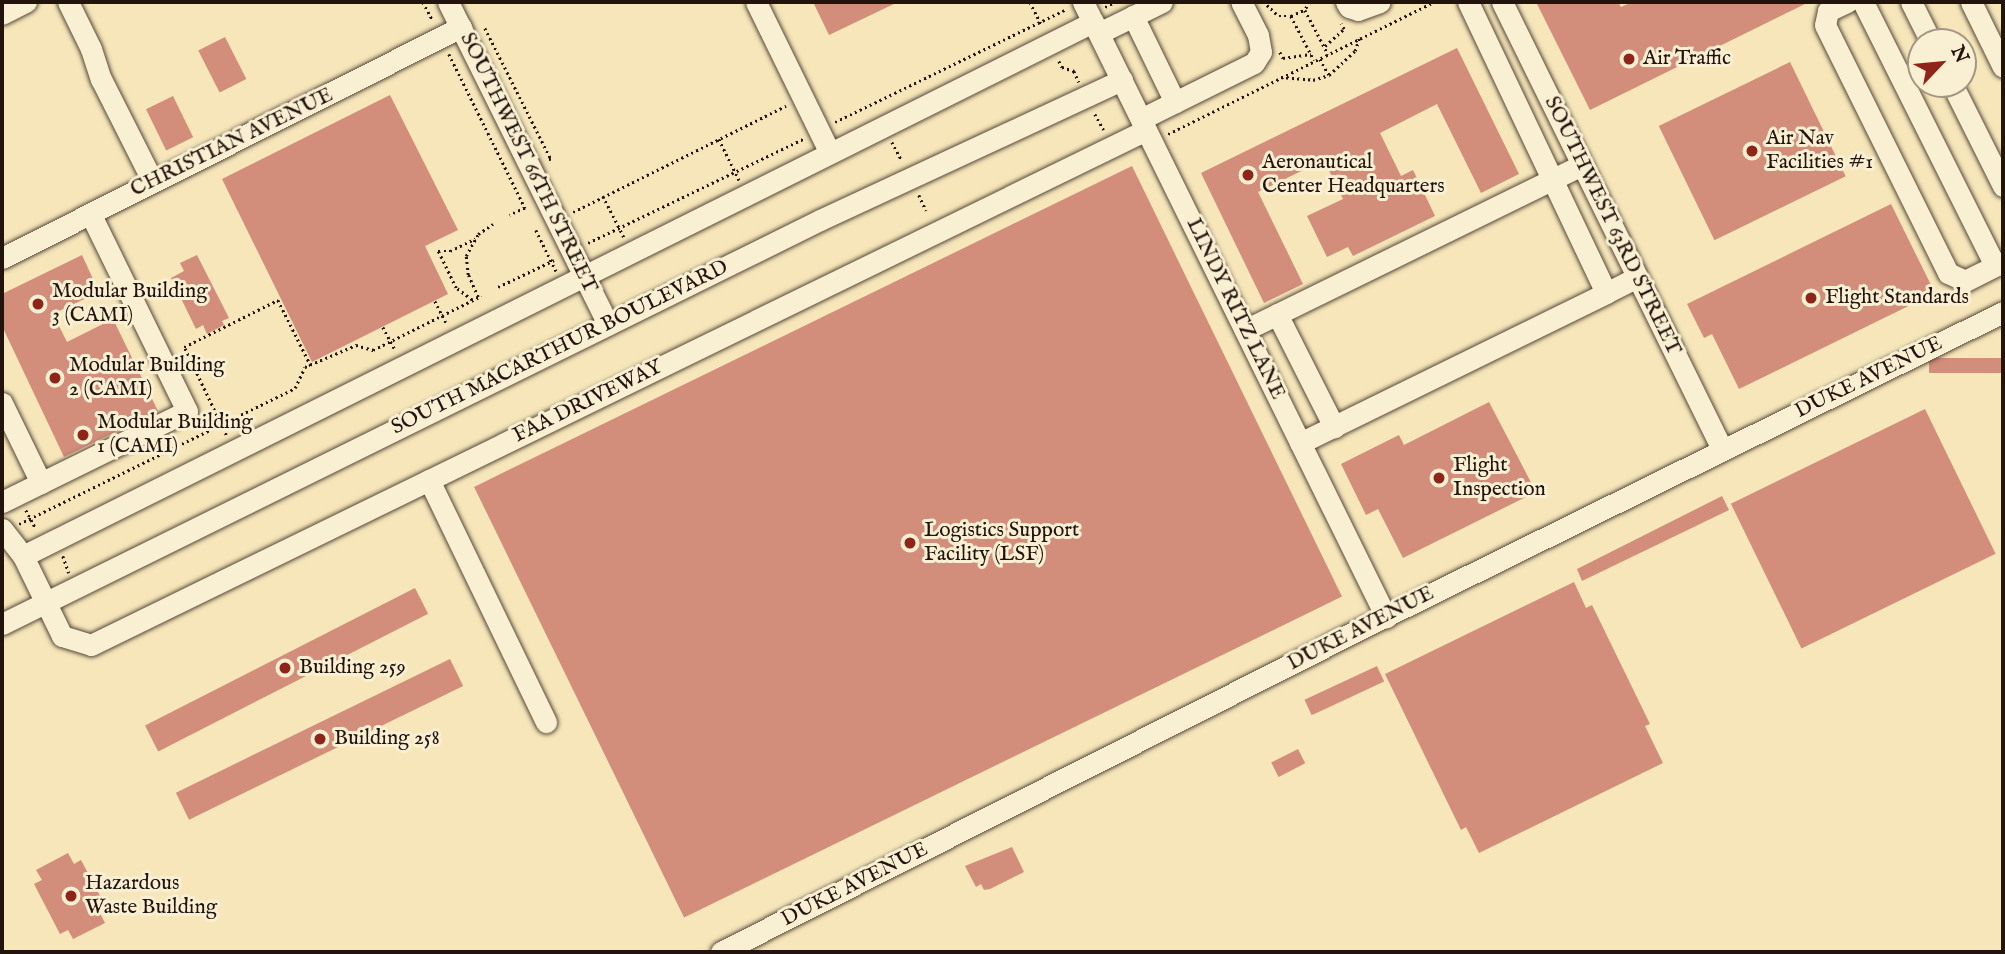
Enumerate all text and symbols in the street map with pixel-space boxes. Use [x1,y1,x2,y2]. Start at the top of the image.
north arrow [1907,28,1977,98]
street label: SOUTHWEST 66TH STREET [454,29,602,297]
text: N [1945,42,1973,67]
place label: Air Traffic [1643,46,1731,72]
marker: Air Traffic [1621,51,1637,67]
street label: CHRISTIAN AVENUE [127,83,337,203]
street label: SOUTHWEST 63RD STREET [1538,92,1686,360]
place label: Air Nav Facilities #1 [1766,126,1873,176]
marker: Air Nav Facilities #1 [1744,143,1760,159]
place label: Aeronautical Center Headquarters [1262,150,1445,200]
marker: Aeronautical Center Headquarters [1240,167,1256,183]
street label: LINDY RITZ LANE [1180,214,1290,404]
street label: SOUTH MACARTHUR BOULEVARD [387,255,733,441]
place label: Modular Building 3 (CAMI) [52,279,208,329]
place label: Flight Standards [1825,285,1969,311]
marker: Flight Standards [1803,290,1819,306]
marker: Modular Building 3 (CAMI) [30,296,46,312]
street label: DUKE AVENUE [1791,331,1947,425]
place label: Modular Building 2 (CAMI) [69,353,225,403]
street label: FAA DRIVEWAY [509,355,667,449]
marker: Modular Building 2 (CAMI) [47,370,63,386]
place label: Modular Building 1 (CAMI) [97,410,253,460]
marker: Modular Building 1 (CAMI) [75,427,91,443]
place label: Flight Inspection [1453,453,1546,503]
marker: Flight Inspection [1431,470,1447,486]
place label: Logistics Support Facility (LSF) [924,518,1079,568]
marker: Logistics Support Facility (LSF) [902,535,918,551]
street label: DUKE AVENUE [1284,581,1438,677]
place label: Building 259 [299,655,406,681]
marker: Building 259 [277,660,293,676]
place label: Building 258 [334,726,440,752]
marker: Building 258 [312,731,328,747]
street label: DUKE AVENUE [778,837,932,933]
place label: Hazardous Waste Building [85,871,217,921]
marker: Hazardous Waste Building [63,888,79,904]

